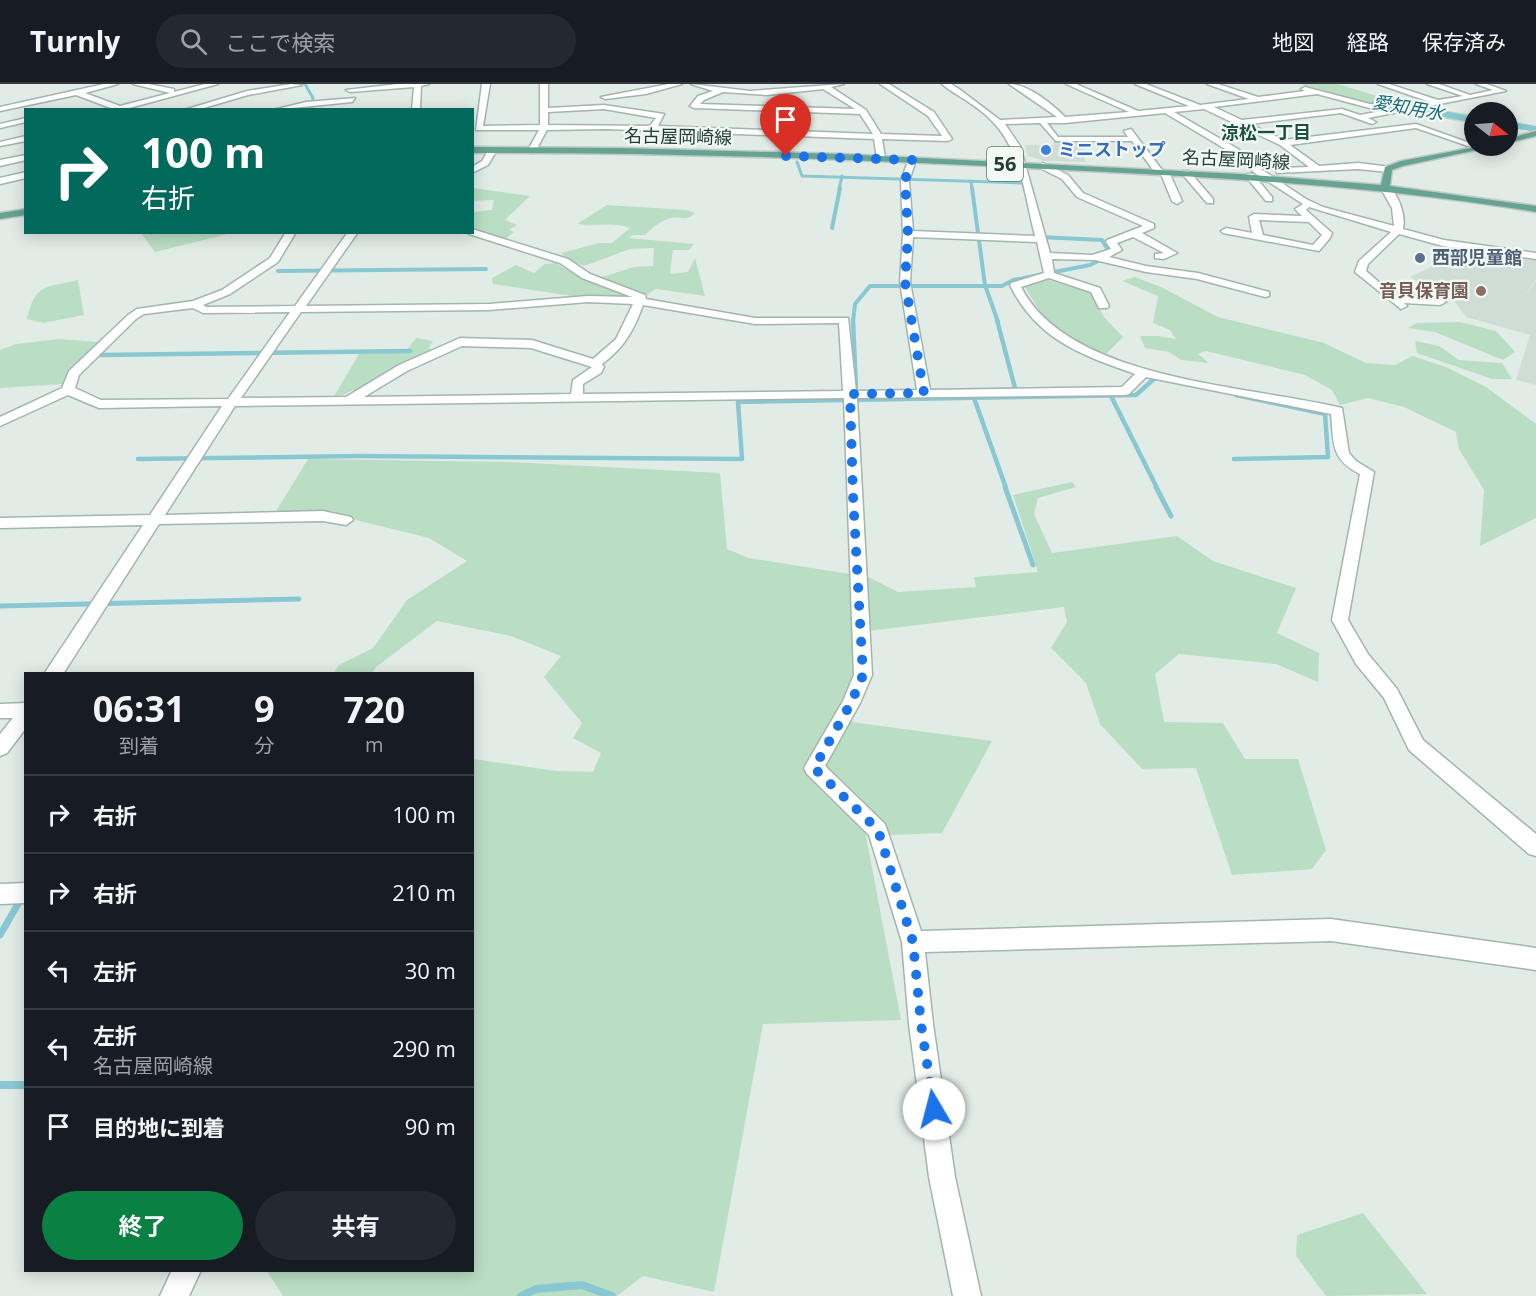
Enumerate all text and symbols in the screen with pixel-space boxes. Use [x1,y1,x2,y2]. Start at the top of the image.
search box [156,14,576,68]
text: Turnly [30,22,120,60]
icon: search [177,25,210,58]
text: ここで検索 [225,27,335,57]
text: 地図 [1272,28,1314,56]
text: 経路 [1347,28,1389,56]
text: 保存済み [1422,28,1506,56]
water label: 愛知用水 [1371,89,1448,125]
pin [760,94,811,156]
north arrow [1464,102,1518,156]
map controls [1464,102,1518,156]
icon: arrive [769,103,802,136]
district label: 涼松一丁目 [1221,120,1311,144]
text: 100 m [141,123,265,180]
street label: 名古屋岡崎線 [624,123,732,149]
icon: right [42,132,120,210]
place label: ミニストップ [1058,137,1166,161]
marker: ミニストップ [1039,143,1053,157]
street label: 名古屋岡崎線 [1181,144,1291,174]
road number: 56 [987,147,1023,181]
text: 右折 [141,179,195,216]
place label: 西部児童館 [1432,245,1522,269]
marker: 西部児童館 [1413,251,1427,265]
place label: 音貝保育園 [1379,278,1469,302]
marker: 音貝保育園 [1474,284,1488,298]
text: 06:31 [93,684,185,733]
text: 9 [254,684,275,733]
text: 720 [343,685,405,734]
text: m [365,731,384,758]
text: 到着 [119,732,159,759]
text: 分 [254,732,274,759]
icon: right [42,798,75,831]
text: 100 m [392,799,456,829]
text: 右折 [93,800,137,830]
icon: right [42,876,75,909]
text: 210 m [392,877,456,907]
text: 右折 [93,878,137,908]
icon: left [42,954,75,987]
text: 30 m [405,955,456,985]
text: 左折 [93,956,137,986]
text: 左折 [93,1020,137,1050]
icon: left [42,1032,75,1065]
text: 290 m [392,1033,456,1063]
text: 名古屋岡崎線 [93,1052,213,1079]
position arrow [902,1077,966,1141]
icon: arrive [42,1110,75,1143]
text: 90 m [405,1111,456,1141]
text: 目的地に到着 [93,1112,225,1142]
button: 終了 [42,1191,243,1260]
button: 共有 [255,1191,456,1260]

